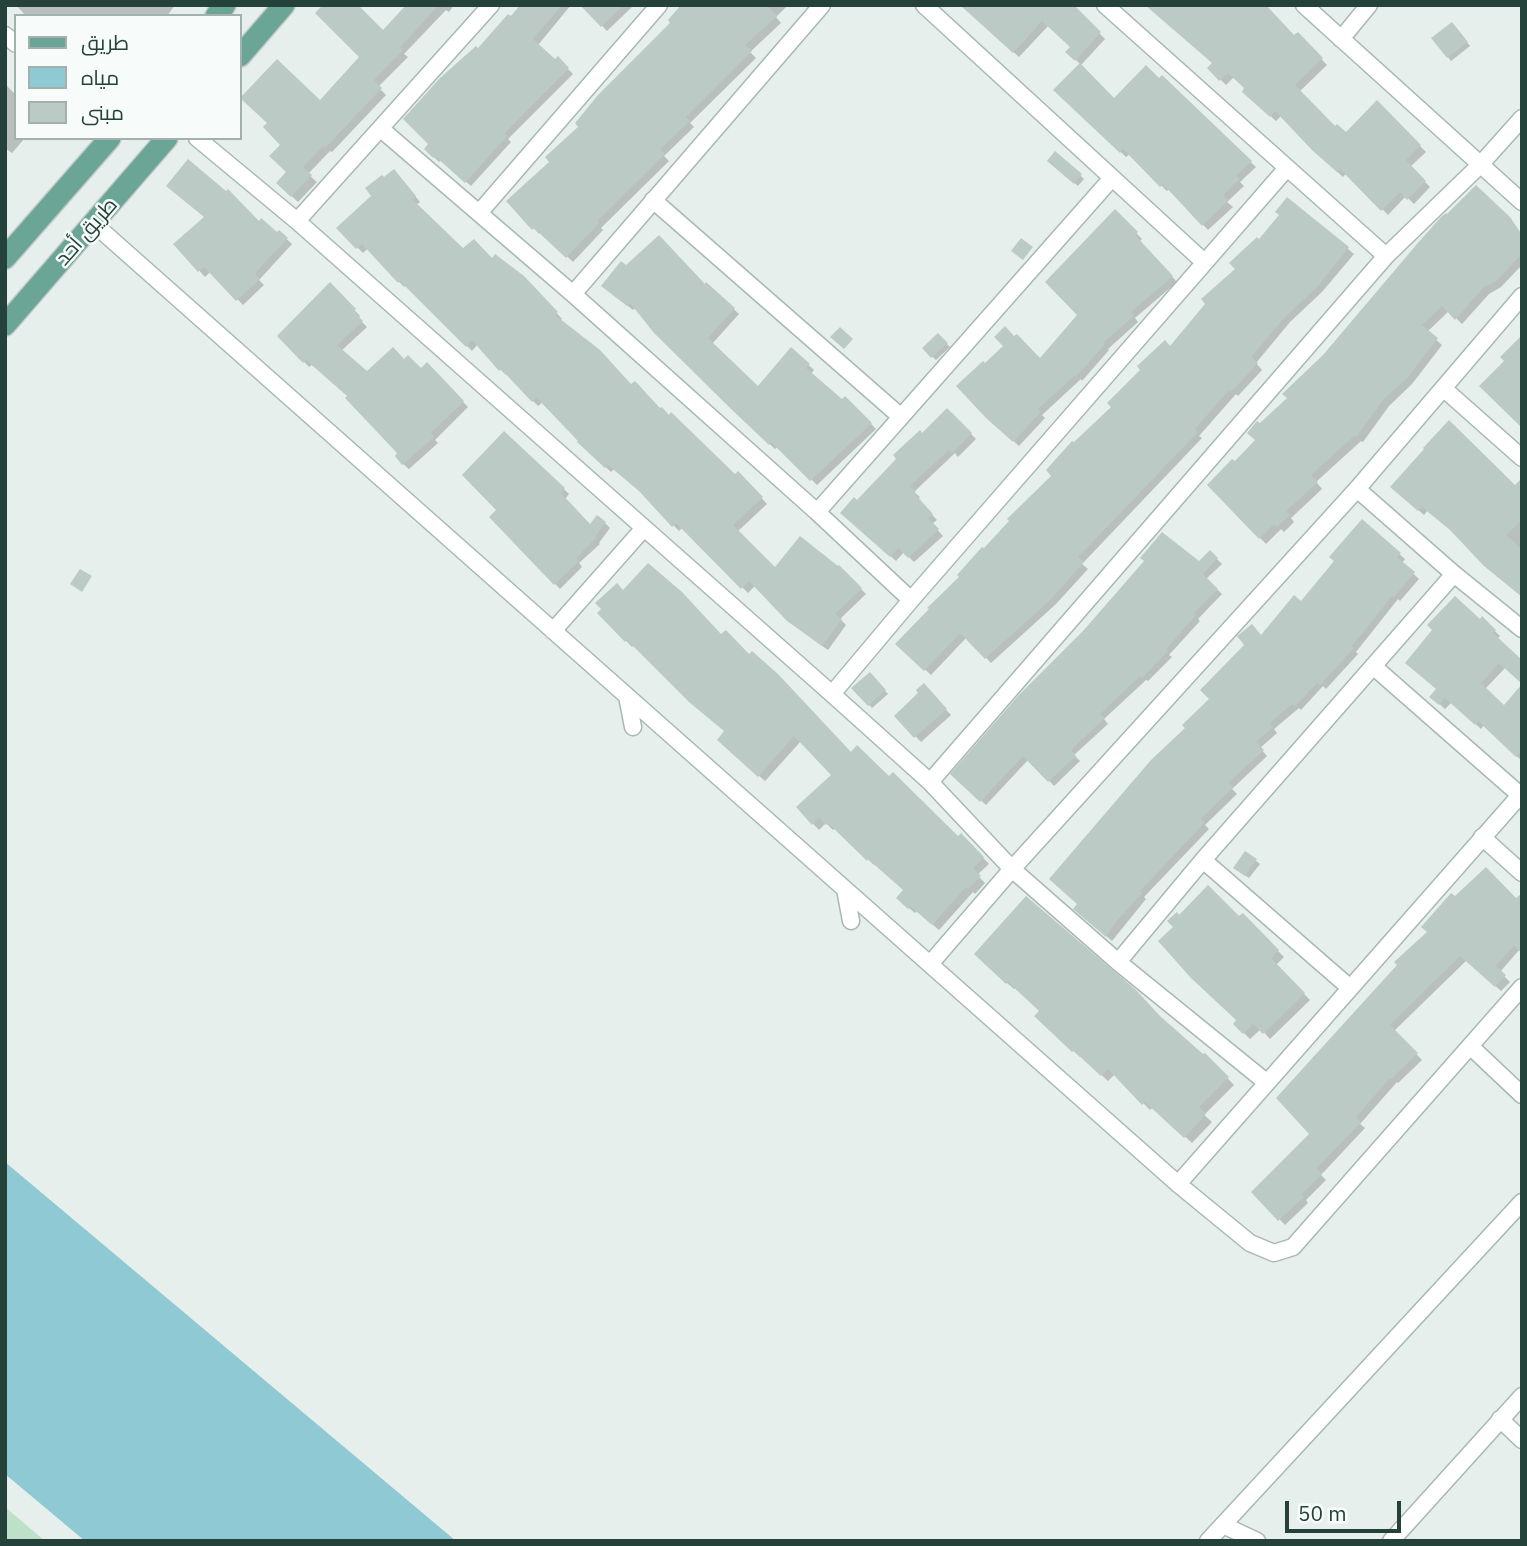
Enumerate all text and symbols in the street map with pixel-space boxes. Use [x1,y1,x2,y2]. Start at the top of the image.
legend [14,14,242,140]
text: طريق [81,28,129,56]
text: مياه [81,63,119,91]
text: مبنى [81,98,124,126]
street label: طريق أحد [51,193,123,271]
scale bar [1289,1486,1404,1530]
text: 50 m [1298,1499,1347,1527]

